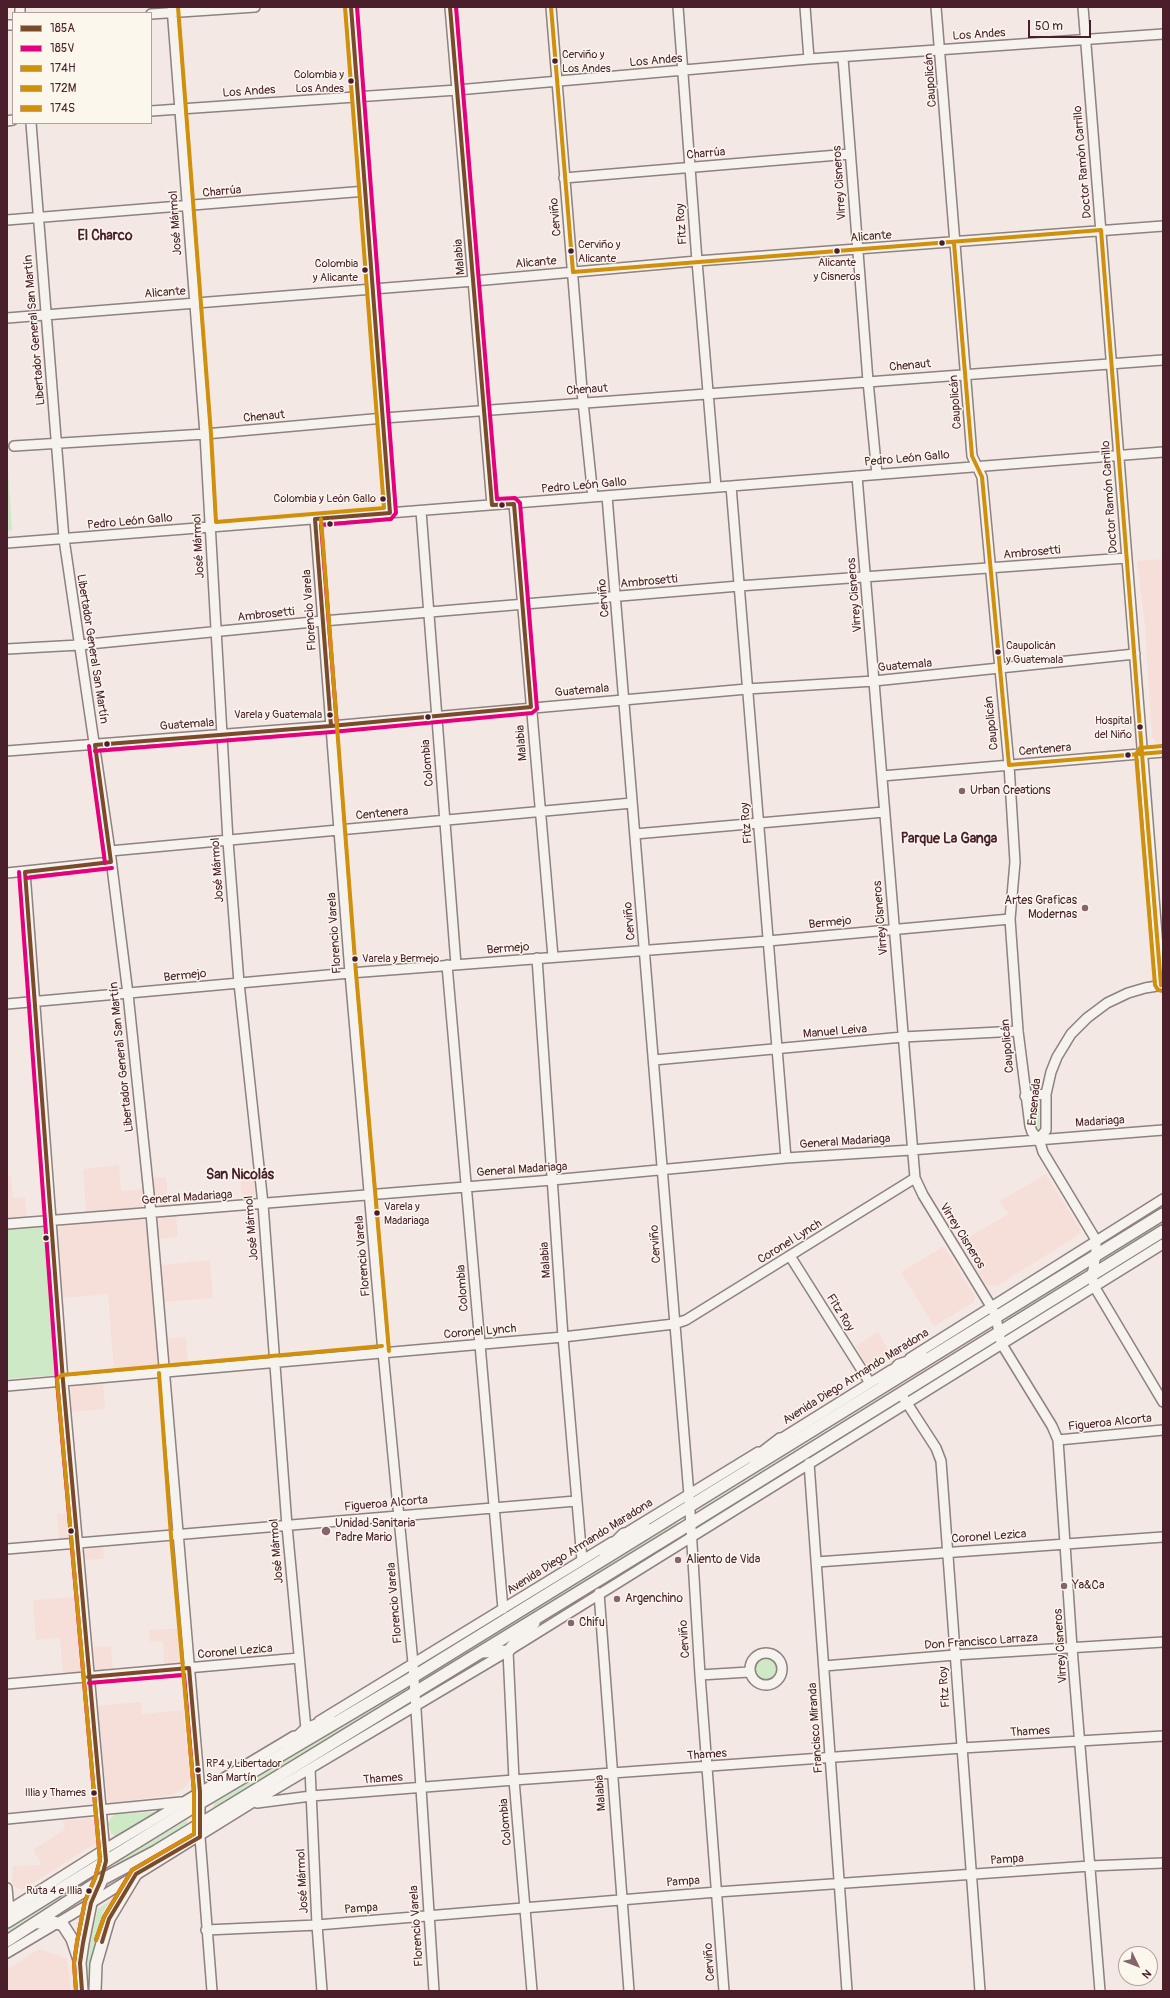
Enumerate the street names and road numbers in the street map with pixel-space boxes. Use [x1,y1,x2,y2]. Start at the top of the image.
street label: Los Andes [952,26,1006,44]
street label: Los Andes [629,52,683,70]
street label: Caupolicán [922,52,940,108]
street label: Los Andes [222,83,276,101]
street label: Doctor Ramón Carrillo [1071,105,1095,219]
street label: Charrúa [686,145,726,163]
street label: Virrey Cisneros [830,145,850,221]
street label: Charrúa [202,183,242,201]
street label: José Mármol [167,190,185,256]
street label: Cerviño [547,197,565,237]
street label: Fitz Roy [673,203,691,245]
street label: Alicante [850,228,892,246]
street label: Malabia [451,238,469,276]
street label: Libertador General San Martín [21,254,49,406]
street label: Alicante [515,254,557,272]
street label: Alicante [144,284,186,302]
street label: Chenaut [889,357,931,375]
street label: Caupolicán [947,374,965,430]
street label: Chenaut [566,381,608,399]
street label: Chenaut [243,408,285,426]
street label: Doctor Ramón Carrillo [1099,440,1121,554]
street label: Pedro León Gallo [864,448,950,470]
street label: Pedro León Gallo [541,475,627,497]
street label: Pedro León Gallo [87,511,173,533]
street label: José Mármol [190,513,208,579]
street label: Ambrosetti [1003,543,1061,563]
street label: Virrey Cisneros [845,557,865,633]
street label: Florencio Varela [300,569,320,651]
street label: Ambrosetti [620,572,678,592]
street label: Libertador General San Martín [73,573,111,725]
street label: Cerviño [595,578,613,618]
street label: Ambrosetti [237,605,295,625]
street label: Guatemala [877,656,933,676]
street label: Guatemala [554,681,610,701]
street label: Caupolicán [982,695,1002,751]
street label: Guatemala [159,716,215,734]
street label: Malabia [513,724,531,762]
street label: Colombia [419,739,437,787]
street label: Centenera [1018,741,1072,759]
street label: Fitz Roy [738,802,756,844]
street label: Centenera [355,805,409,823]
street label: José Mármol [209,837,227,903]
street label: Virrey Cisneros [871,880,891,956]
street label: Florencio Varela [325,892,345,974]
street label: Cerviño [621,901,639,941]
street label: Bermejo [808,914,852,932]
street label: Bermejo [486,940,530,958]
street label: Bermejo [163,967,207,985]
street label: Libertador General San Martín [107,981,137,1133]
street label: Caupolicán [998,1018,1018,1074]
street label: Manuel Leiva [802,1022,868,1042]
street label: Ensenada [1025,1078,1045,1126]
street label: Madariaga [1075,1113,1125,1131]
street label: General Madariaga [799,1132,891,1152]
street label: General Madariaga [476,1160,568,1180]
street label: General Madariaga [141,1188,233,1208]
street label: José Mármol [242,1195,262,1261]
street label: Virrey Cisneros [936,1200,988,1272]
street label: Florencio Varela [352,1215,374,1297]
street label: Coronel Lynch [755,1217,825,1267]
street label: Cerviño [647,1224,665,1264]
street label: Malabia [538,1241,554,1279]
street label: Colombia [454,1264,472,1312]
street label: Fitz Roy [823,1292,857,1334]
street label: Coronel Lynch [443,1322,517,1342]
street label: Avenida Diego Armando Maradona [780,1326,932,1428]
street label: Figueroa Alcorta [1068,1411,1152,1435]
street label: Figueroa Alcorta [344,1493,428,1515]
street label: Avenida Diego Armando Maradona [504,1496,656,1598]
street label: José Mármol [267,1518,287,1584]
street label: Coronel Lezica [951,1527,1027,1547]
street label: Florencio Varela [384,1562,406,1644]
street label: Virrey Cisneros [1051,1608,1071,1684]
street label: Cerviño [676,1619,694,1659]
street label: Don Francisco Larraza [924,1631,1038,1653]
street label: Coronel Lezica [197,1642,273,1662]
street label: Fitz Roy [936,1666,954,1708]
street label: Francisco Miranda [806,1682,826,1774]
street label: Thames [1010,1724,1050,1740]
street label: Thames [687,1746,727,1764]
street label: Thames [363,1770,403,1788]
street label: Malabia [593,1774,609,1812]
street label: Colombia [497,1798,515,1846]
street label: José Mármol [294,1848,312,1914]
street label: Pampa [990,1852,1024,1868]
street label: Pampa [666,1874,700,1890]
street label: Florencio Varela [407,1885,427,1967]
street label: Pampa [344,1901,378,1917]
street label: Cerviño [701,1942,719,1982]

